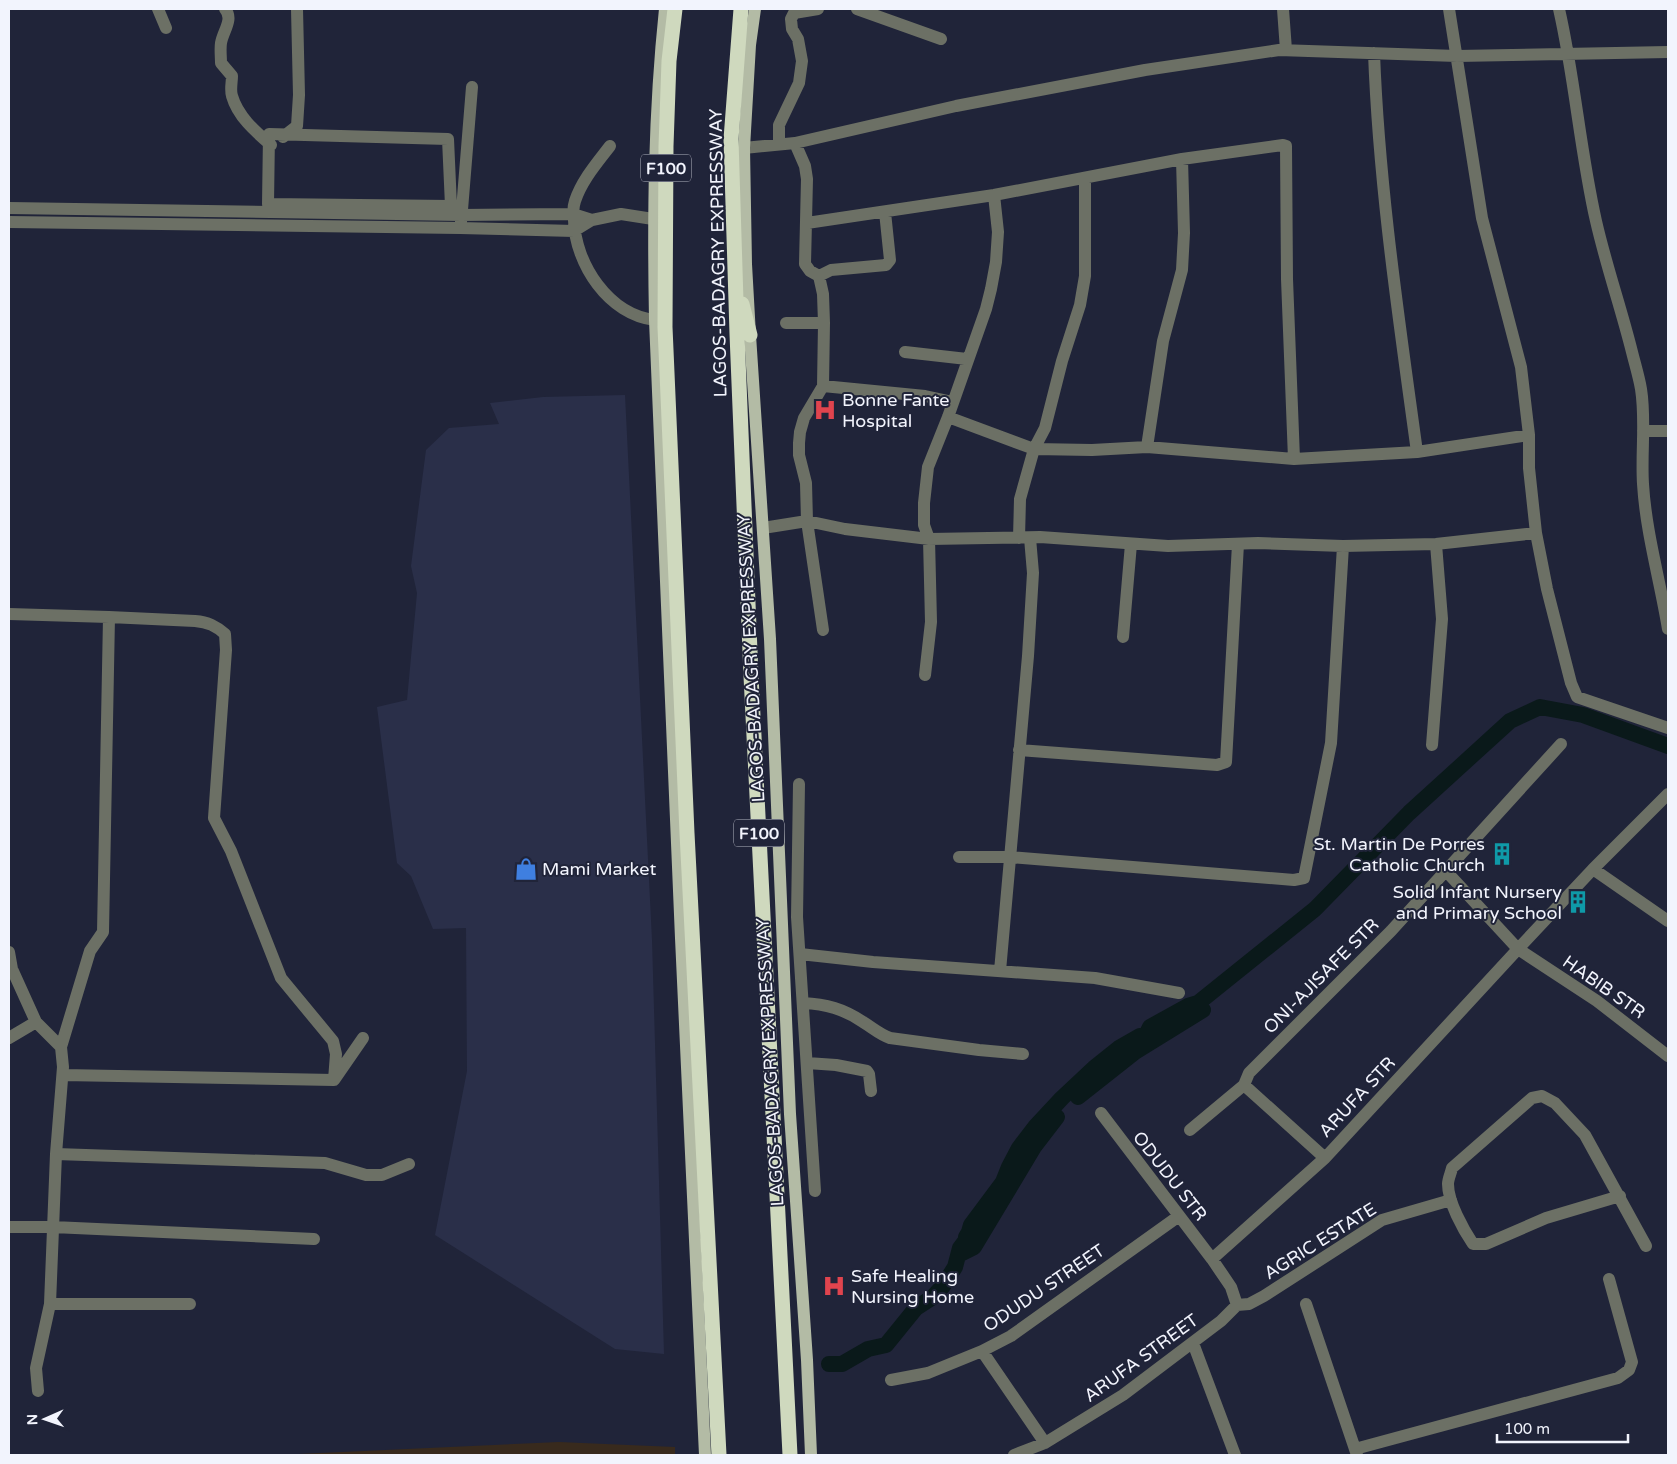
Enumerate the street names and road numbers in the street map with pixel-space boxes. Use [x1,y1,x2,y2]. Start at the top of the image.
street label: LAGOS-BADAGRY EXPRESSWAY [704,108,732,398]
road number: F100 [641,154,691,182]
street label: LAGOS-BADAGRY EXPRESSWAY [732,513,770,803]
road number: F100 [734,820,784,846]
street label: ONI-AJISAFE STR [1259,914,1383,1038]
street label: LAGOS-BADAGRY EXPRESSWAY [751,917,789,1207]
street label: HABIB STR [1558,950,1650,1024]
street label: ARUFA STR [1314,1052,1400,1142]
street label: ODUDU STR [1128,1127,1212,1225]
street label: AGRIC ESTATE [1260,1198,1380,1284]
street label: ODUDU STREET [979,1239,1109,1337]
street label: ARUFA STREET [1079,1309,1203,1407]

